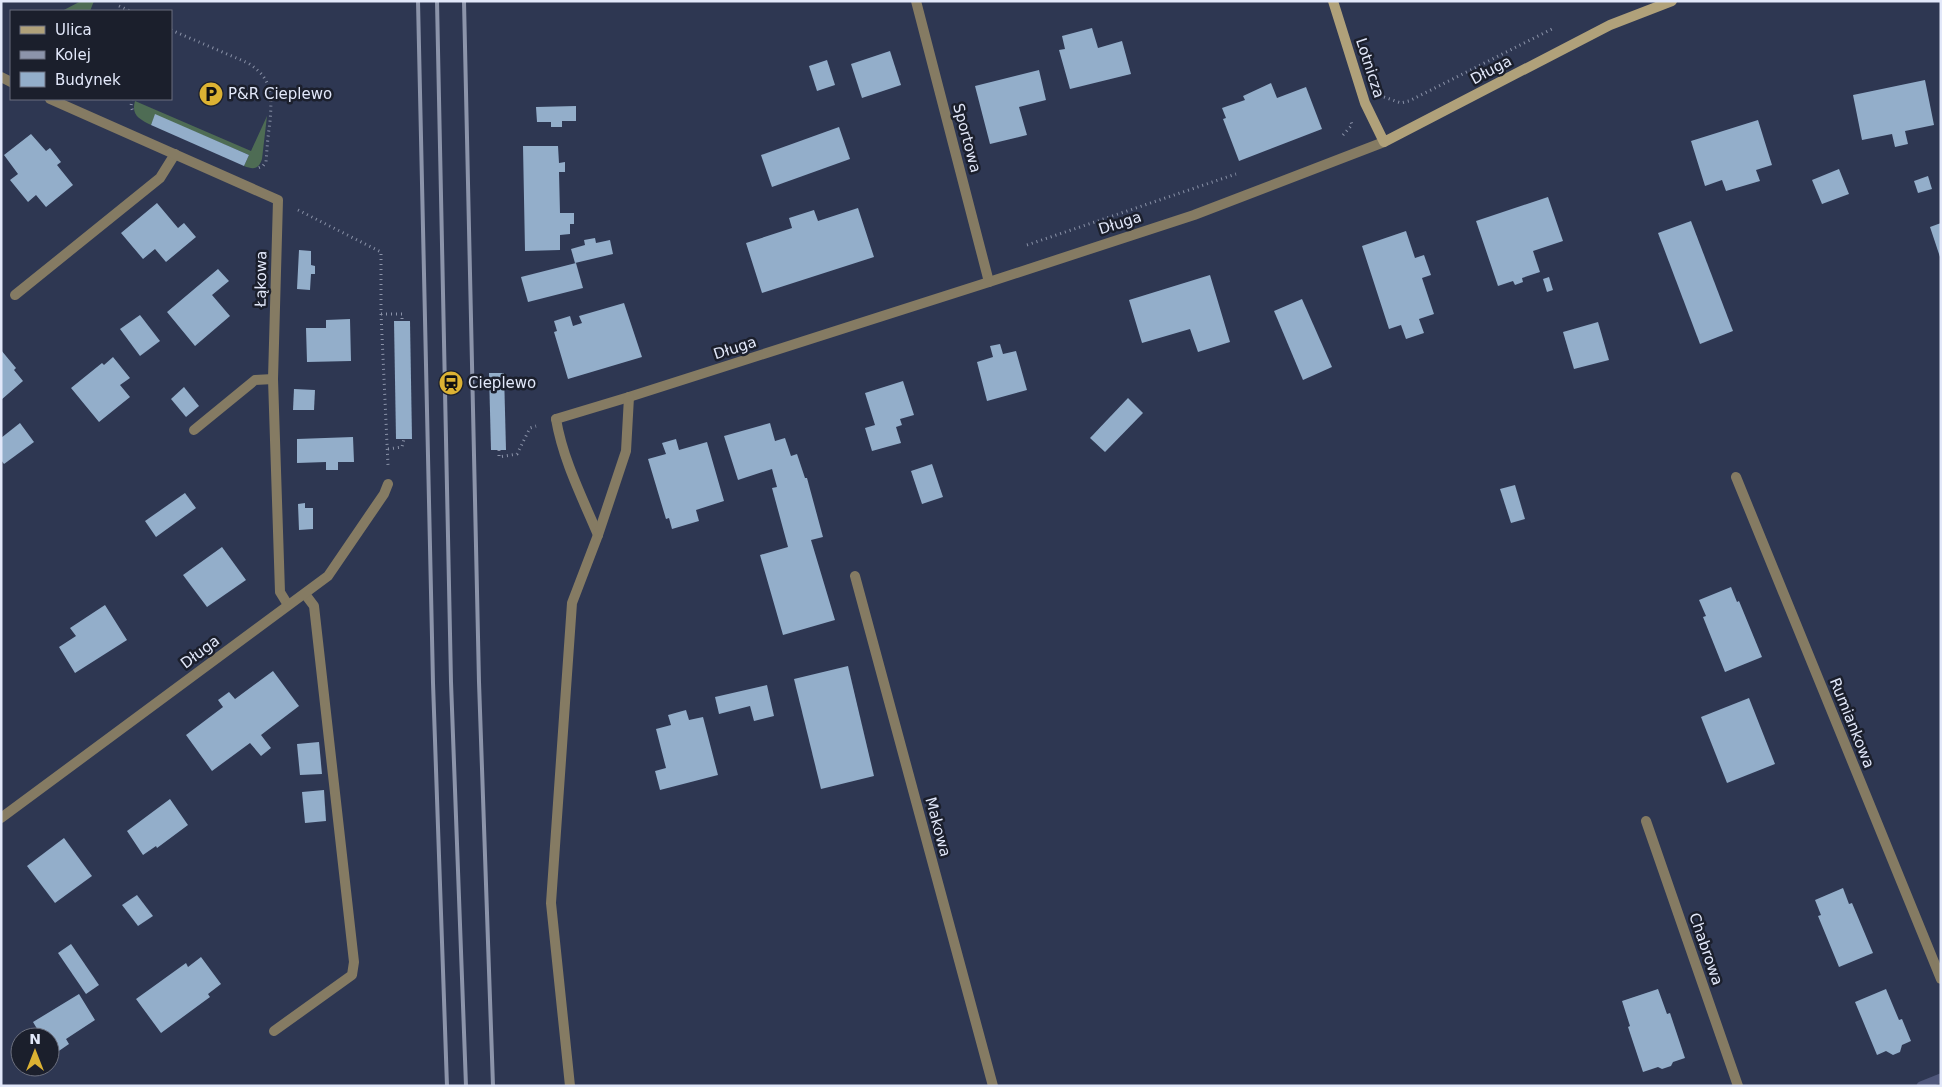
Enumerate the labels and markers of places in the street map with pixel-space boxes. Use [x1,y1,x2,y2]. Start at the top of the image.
parking icon: P&R Cieplewo [198,81,224,107]
place label: P&R Cieplewo [228,85,332,103]
station icon: Cieplewo [438,370,464,396]
place label: Cieplewo [468,374,536,392]

